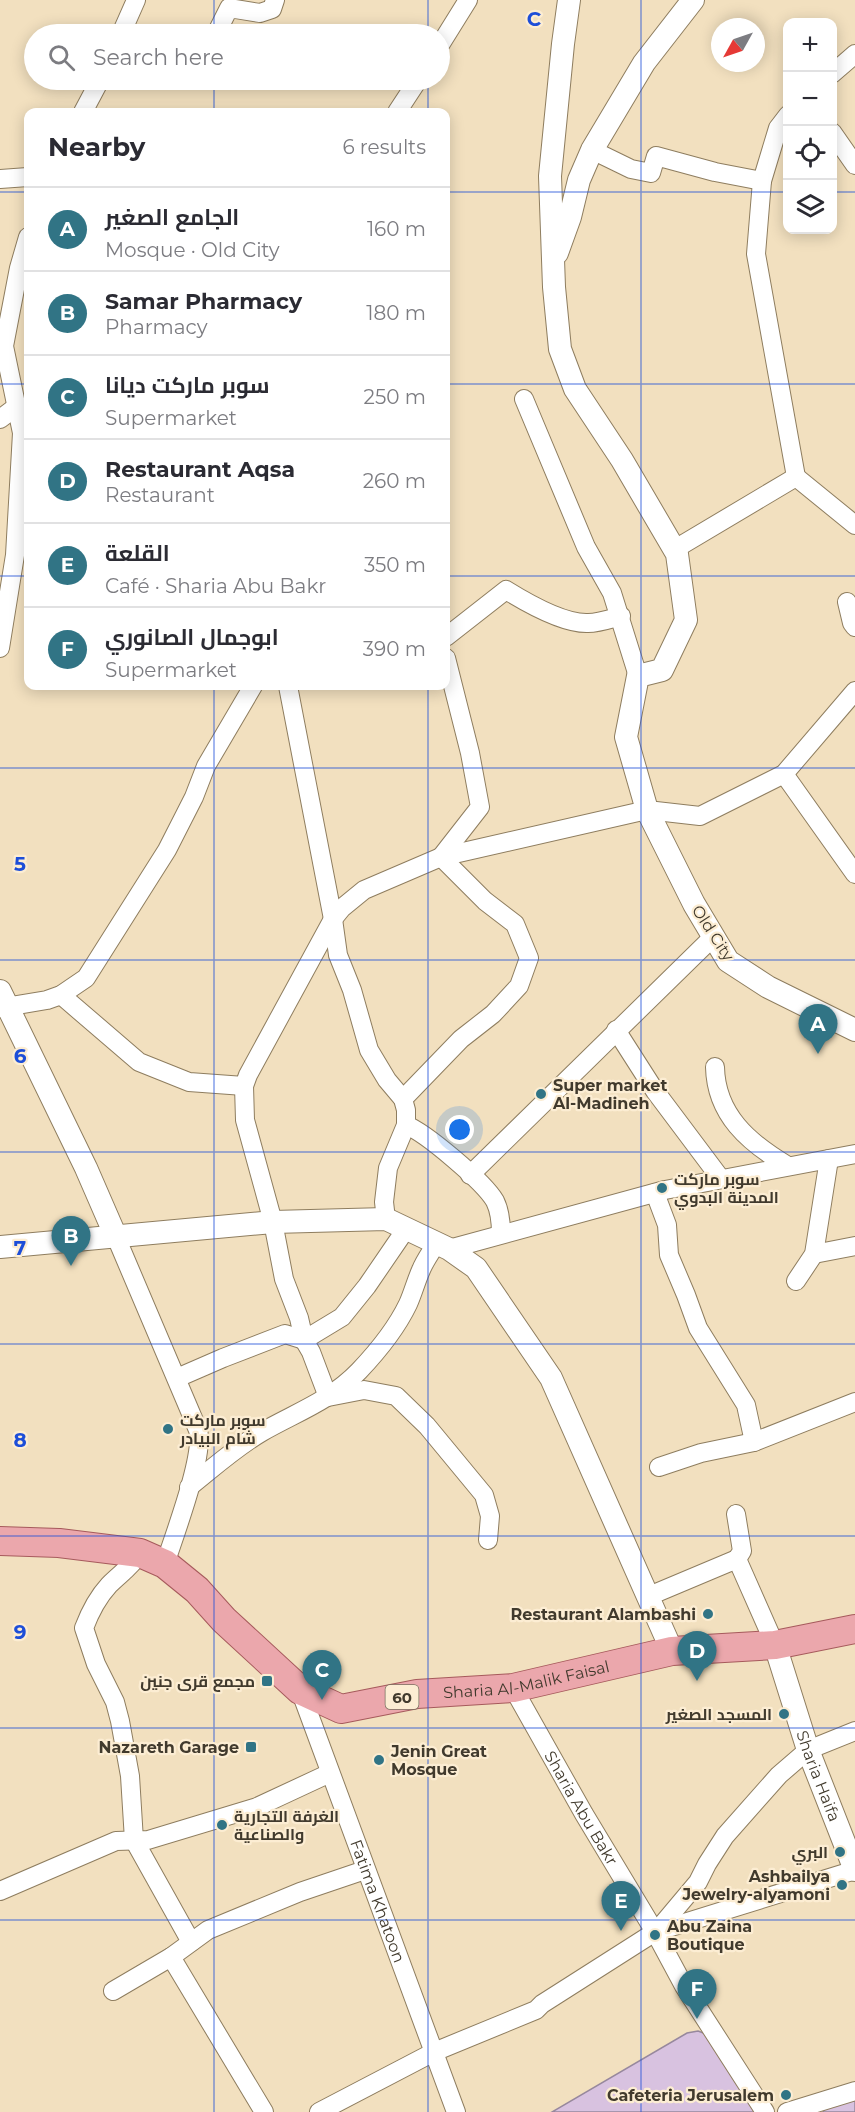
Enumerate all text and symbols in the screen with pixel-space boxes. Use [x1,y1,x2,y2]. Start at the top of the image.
text: C [527,7,542,31]
north arrow [711,18,765,72]
map controls [783,18,837,234]
button: + [783,18,837,72]
search box [24,24,450,90]
icon: search [45,41,78,74]
text: Search here [93,44,224,71]
button: − [783,72,837,126]
button: locate [783,126,837,180]
text: Nearby [48,131,145,163]
text: 6 results [342,135,426,159]
button: layers [783,180,837,234]
text: الجامع الصغير [105,204,239,231]
text: A [60,217,75,241]
text: 160 m [367,217,426,241]
text: Mosque · Old City [105,238,280,262]
text: Samar Pharmacy [105,288,302,315]
text: B [60,301,75,325]
text: 180 m [366,301,426,325]
text: Pharmacy [105,315,208,339]
text: سوبر ماركت ديانا [105,372,270,399]
text: C [60,385,75,409]
text: 250 m [364,385,426,409]
text: Supermarket [105,406,237,430]
text: Restaurant Aqsa [105,456,295,483]
text: D [59,469,76,493]
text: 260 m [363,469,426,493]
text: Restaurant [105,483,215,507]
text: القلعة [105,540,170,567]
text: E [61,553,74,577]
text: 350 m [364,553,426,577]
text: Café · Sharia Abu Bakr [105,574,326,598]
text: ابوجمال الصانوري [105,624,279,651]
text: F [61,637,74,661]
text: 390 m [363,637,426,661]
text: Supermarket [105,658,237,682]
text: 5 [14,852,26,876]
street label: Old City [688,901,738,965]
pin: A [798,1004,838,1054]
text: 6 [14,1044,27,1068]
place label: Super market Al-Madineh [552,1076,667,1113]
marker: Super market Al-Madineh [534,1087,548,1101]
your location [445,1115,474,1144]
place label: سوبر ماركت المدينة البدوي [674,1170,779,1210]
marker: سوبر ماركت المدينة البدوي [655,1181,669,1195]
pin: B [52,1216,90,1266]
text: 7 [14,1236,26,1260]
place label: سوبر ماركت شام البيادر [179,1411,266,1450]
marker: سوبر ماركت شام البيادر [161,1422,175,1436]
text: 8 [13,1428,27,1452]
place label: Restaurant Alambashi [511,1605,696,1624]
marker: Restaurant Alambashi [701,1607,715,1621]
text: 9 [14,1620,26,1644]
pin: D [678,1632,716,1681]
pin: C [302,1650,342,1700]
street label: Sharia Al-Malik Faisal [443,1656,611,1702]
place label: مجمع قرى جنين [140,1672,255,1692]
marker: مجمع قرى جنين [260,1674,274,1688]
road number: 60 [386,1685,418,1709]
place label: المسجد الصغير [665,1705,772,1724]
marker: المسجد الصغير [777,1707,791,1721]
street label: Sharia Haifa [793,1728,845,1824]
place label: Nazareth Garage [99,1738,239,1757]
marker: Nazareth Garage [244,1740,258,1754]
place label: Jenin Great Mosque [390,1742,487,1779]
street label: Sharia Abu Bakr [541,1747,622,1869]
marker: Jenin Great Mosque [372,1753,386,1767]
place label: الغرفة التجارية والصناعية [234,1807,339,1844]
marker: الغرفة التجارية والصناعية [215,1818,229,1832]
street label: Fatima Khatoon [347,1837,409,1965]
place label: البري [791,1843,828,1865]
marker: البري [833,1845,847,1859]
place label: Ashbailya Jewelry-alyamoni [681,1867,830,1904]
marker: Ashbailya Jewelry-alyamoni [835,1878,849,1892]
pin: E [602,1882,640,1931]
place label: Abu Zaina Boutique [666,1917,752,1954]
marker: Abu Zaina Boutique [648,1928,662,1942]
pin: F [678,1970,716,2019]
place label: Cafeteria Jerusalem [607,2086,774,2105]
marker: Cafeteria Jerusalem [779,2088,793,2102]

